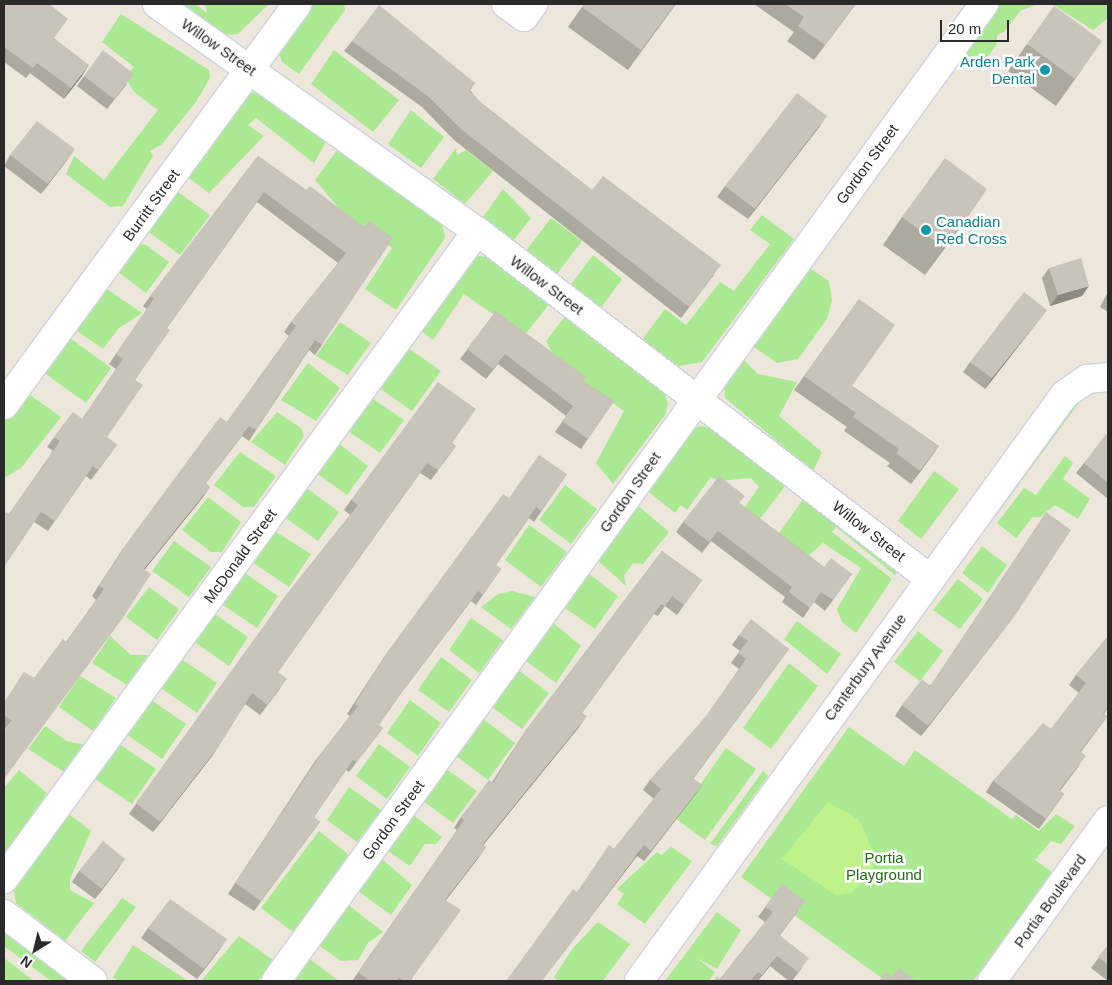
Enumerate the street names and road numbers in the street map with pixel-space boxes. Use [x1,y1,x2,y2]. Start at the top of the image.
street label: Willow Street [178,15,260,79]
street label: Gordon Street [832,121,902,207]
street label: Burritt Street [119,166,183,244]
street label: Willow Street [507,251,587,319]
street label: Gordon Street [596,448,664,536]
street label: Willow Street [829,497,909,565]
street label: McDonald Street [200,506,280,606]
street label: Canterbury Avenue [820,610,910,724]
street label: Gordon Street [358,777,428,863]
street label: Portia Boulevard [1010,851,1090,951]

